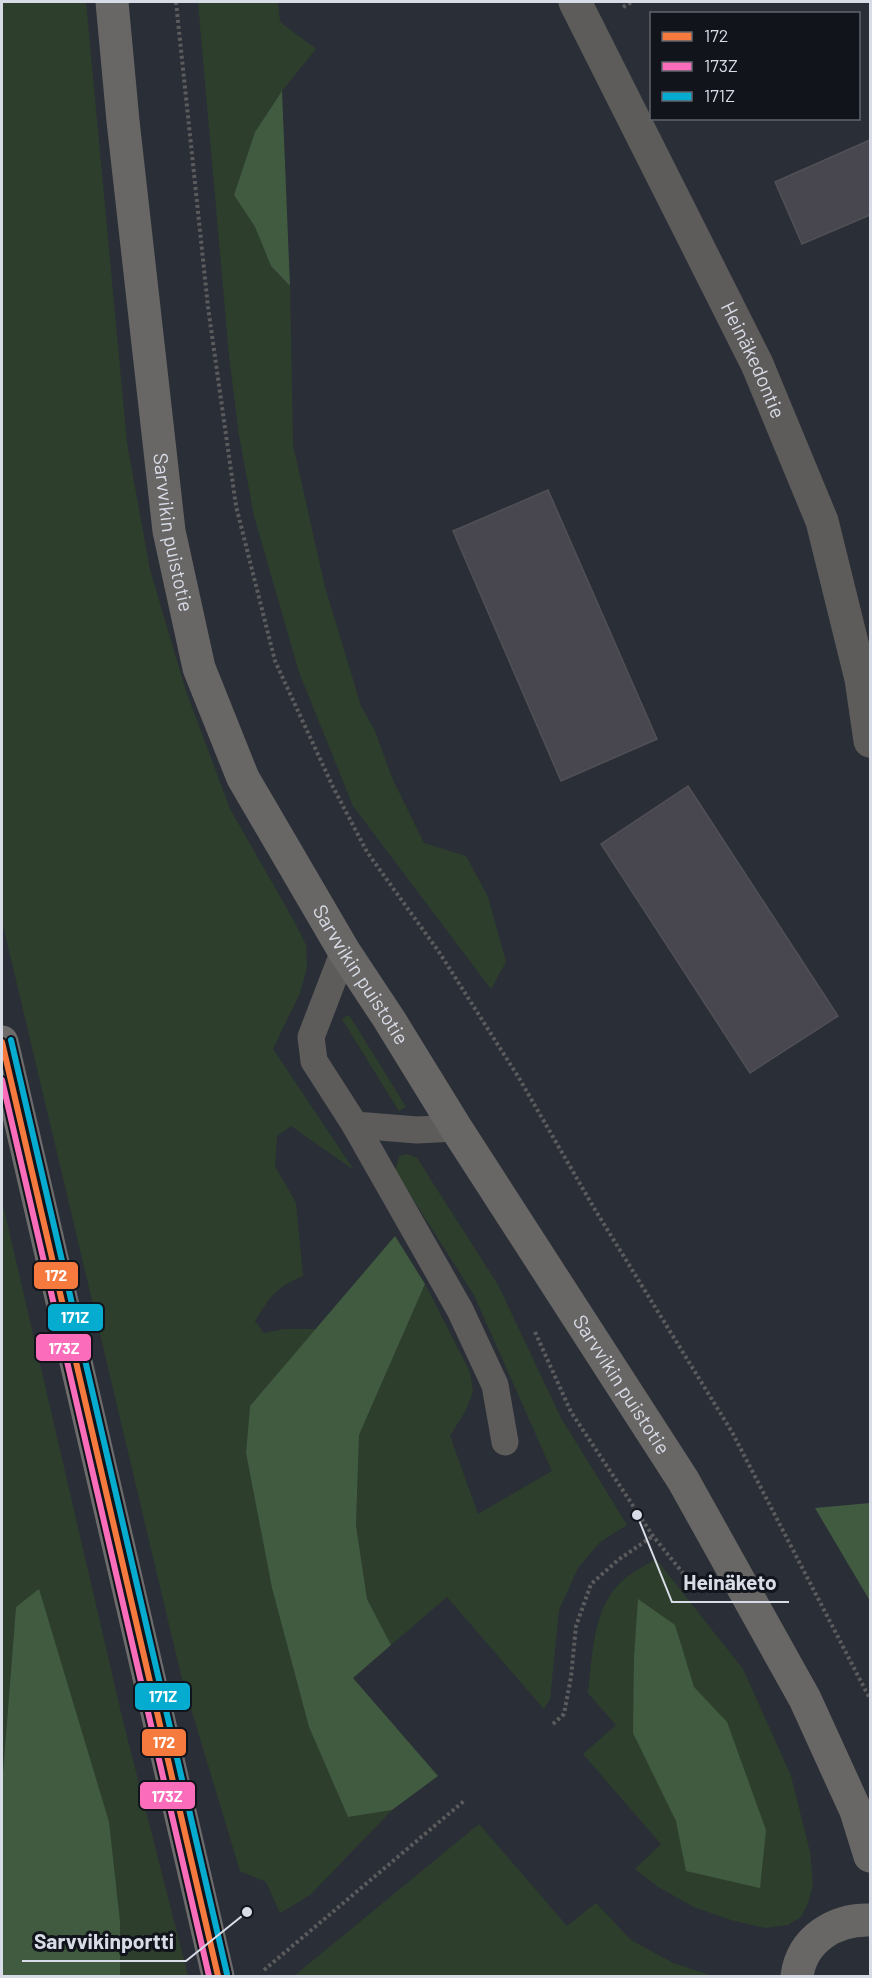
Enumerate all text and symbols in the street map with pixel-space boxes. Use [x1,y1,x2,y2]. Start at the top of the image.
legend [650,12,860,120]
text: 172 [704,24,728,46]
text: 173Z [704,54,738,76]
text: 171Z [704,84,735,106]
street label: Heinäkedontie [717,297,791,422]
street label: Sarvvikin puistotie [149,451,199,614]
street label: Sarvvikin puistotie [308,900,415,1049]
line badge: 172 [33,1261,79,1290]
text: 172 [45,1265,67,1284]
line badge: 171Z [47,1303,104,1332]
text: 171Z [61,1307,89,1326]
street label: Sarvvikin puistotie [569,1310,676,1458]
line badge: 173Z [35,1333,92,1362]
text: 173Z [48,1338,80,1357]
callout: Heinäketo [672,1563,789,1602]
text: Heinäketo [683,1569,777,1594]
line badge: 171Z [134,1682,191,1711]
text: 171Z [149,1686,177,1705]
line badge: 172 [141,1728,187,1757]
text: 172 [153,1732,175,1751]
line badge: 173Z [139,1781,196,1810]
text: 173Z [151,1786,183,1805]
callout: Sarvvikinportti [22,1922,186,1961]
text: Sarvvikinportti [34,1928,174,1953]

